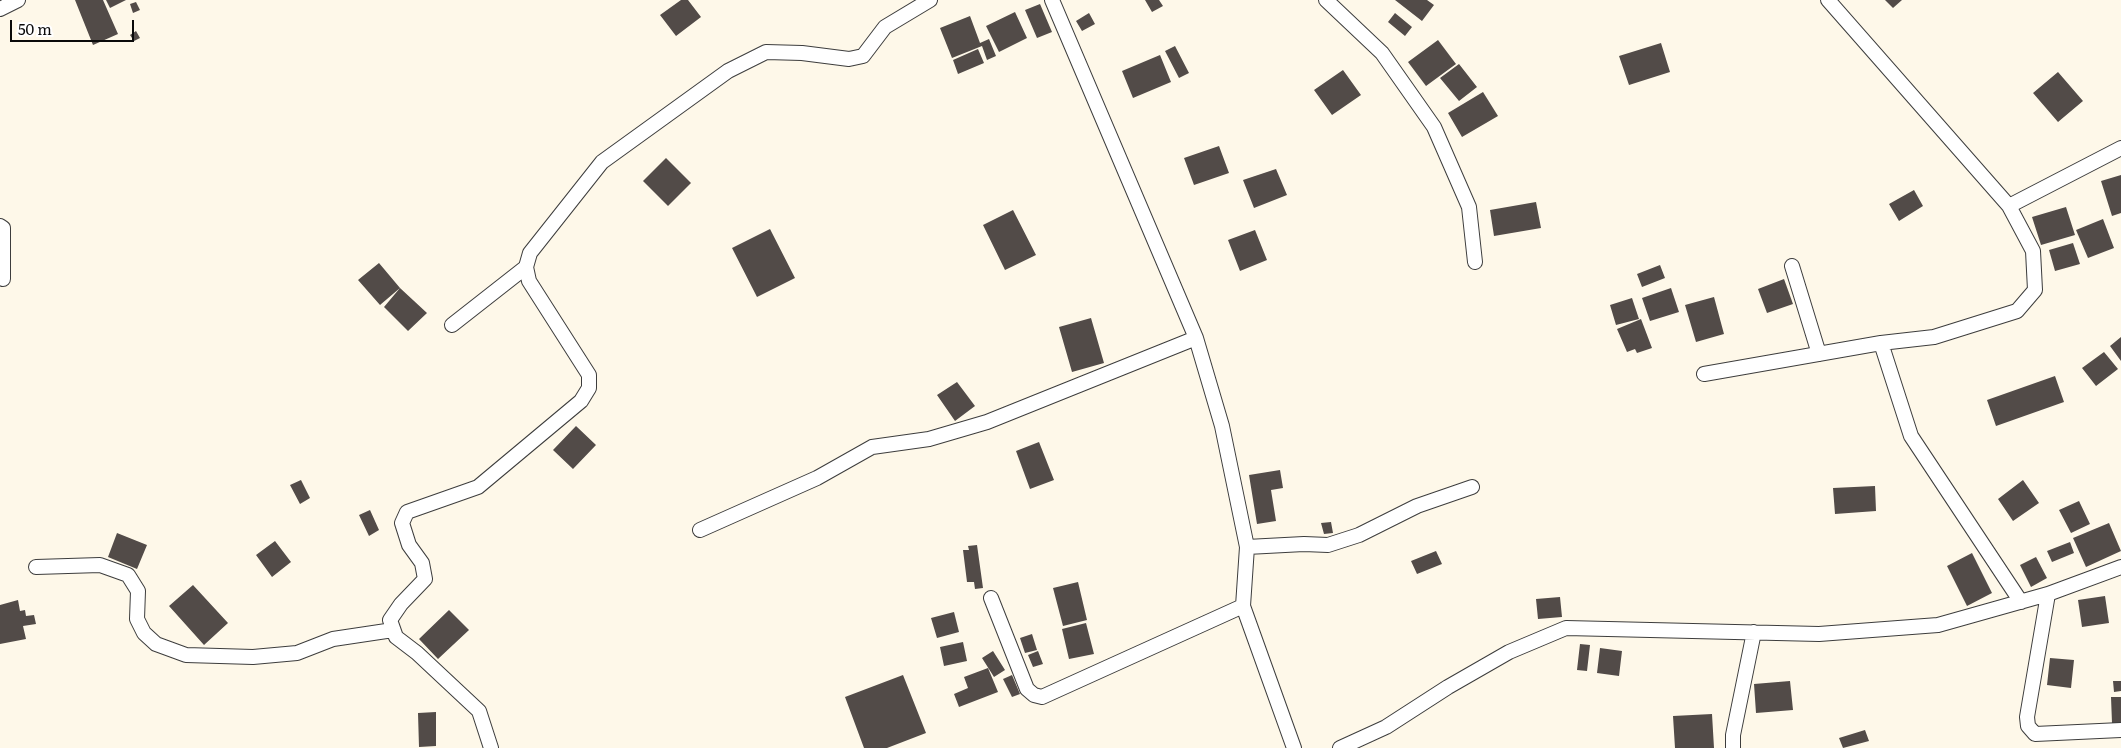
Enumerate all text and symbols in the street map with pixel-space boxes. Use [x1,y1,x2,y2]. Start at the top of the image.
scale bar [12,10,136,42]
text: 50 m [18,17,52,40]

